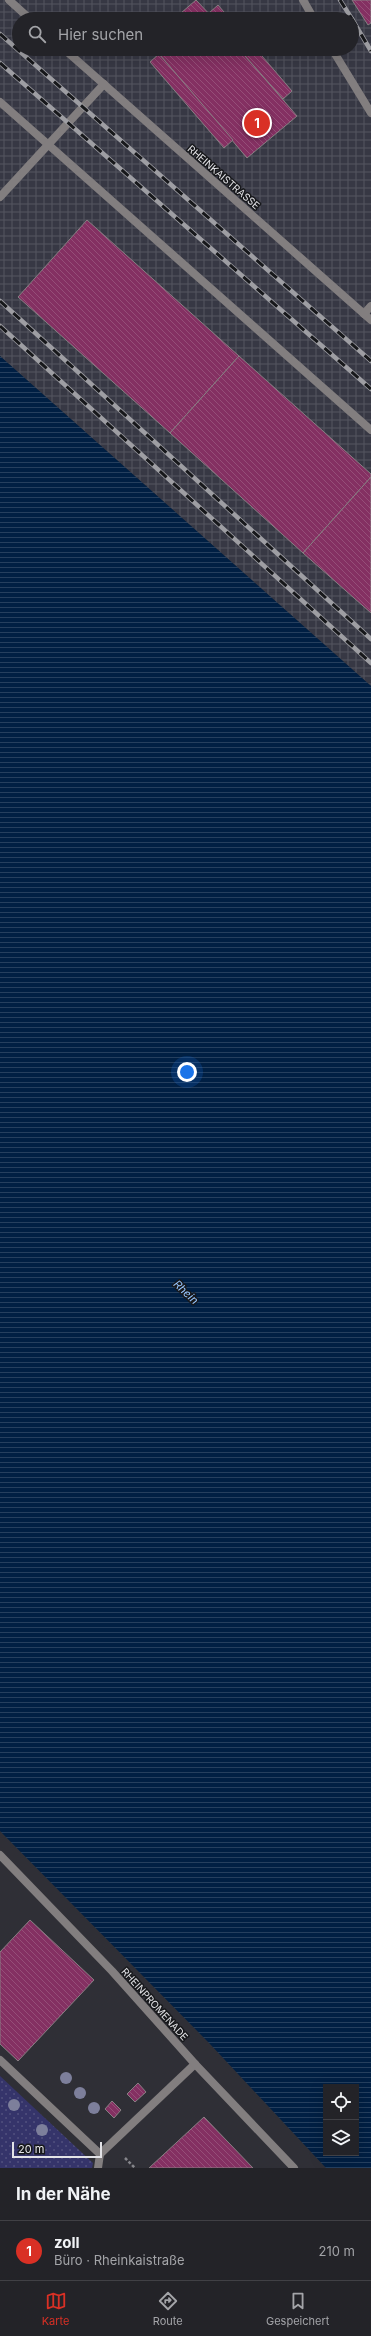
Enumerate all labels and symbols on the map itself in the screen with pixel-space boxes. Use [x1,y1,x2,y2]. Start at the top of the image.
pin: 1 [244,108,270,138]
street label: RHEINKAISTRASSE [186,142,262,212]
your location [177,1062,197,1082]
water label: Rhein [171,1277,202,1307]
street label: RHEINPROMENADE [119,1965,191,2043]
scale bar [12,2140,102,2159]

